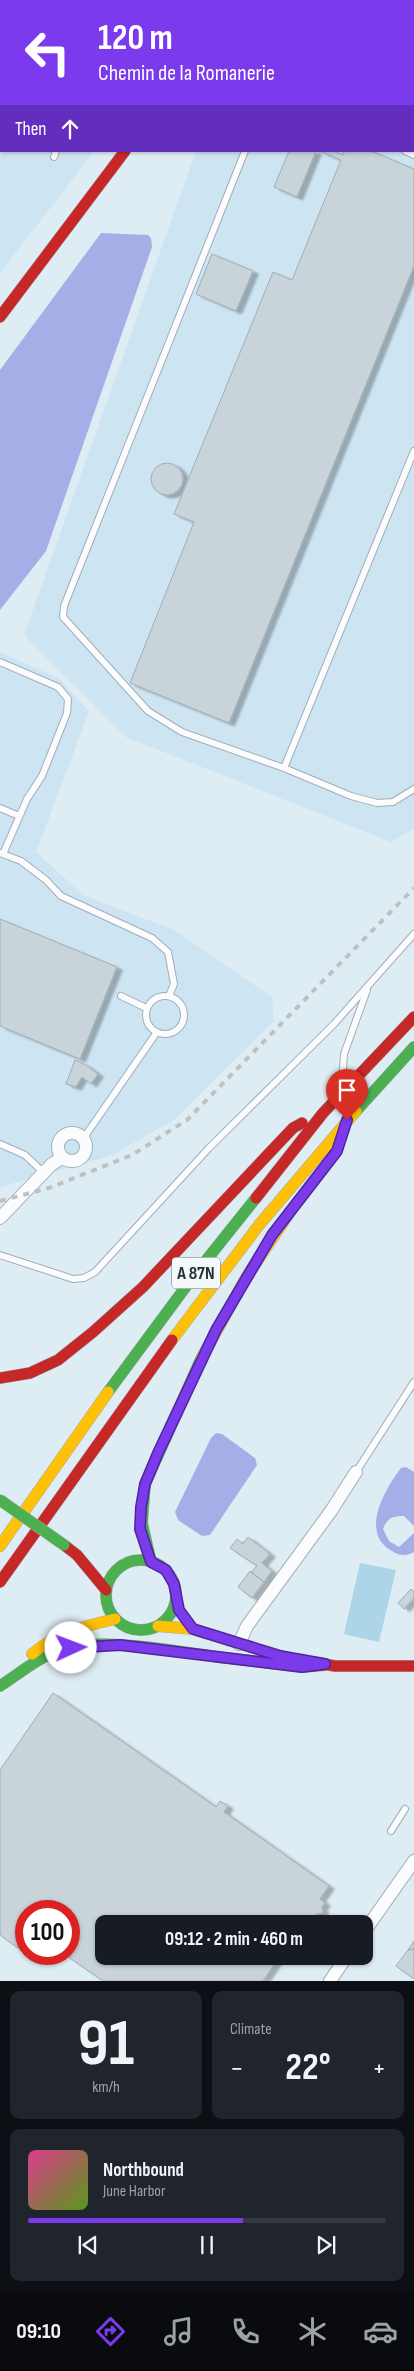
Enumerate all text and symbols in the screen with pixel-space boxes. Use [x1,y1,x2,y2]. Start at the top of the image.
text: 120 m [98,17,173,60]
icon: left [15,20,80,85]
text: Chemin de la Romanerie [98,60,275,87]
icon: ahead [56,115,84,143]
text: Then [15,118,46,141]
pin [326,1069,368,1120]
icon: arrive [333,1076,361,1104]
road number: A 87N [172,1258,220,1288]
position arrow [44,1621,96,1673]
speed limit sign: 100 [15,1900,80,1965]
text: 09:12 · 2 min · 460 m [165,1928,303,1951]
text: 91 [78,2006,134,2084]
text: Climate [230,2020,272,2039]
text: 22° [285,2045,331,2090]
text: − [230,2052,244,2085]
text: + [372,2052,386,2085]
text: km/h [92,2078,120,2097]
text: Northbound [103,2159,184,2182]
text: June Harbor [103,2182,166,2201]
icon: previous [74,2231,102,2259]
icon: pause [193,2231,221,2259]
icon: next [312,2231,340,2259]
icon: directions [93,2314,128,2349]
icon: music [161,2314,196,2349]
icon: phone [228,2314,263,2349]
icon: climate [295,2314,330,2349]
icon: car [363,2314,398,2349]
text: 09:10 [16,2318,61,2345]

